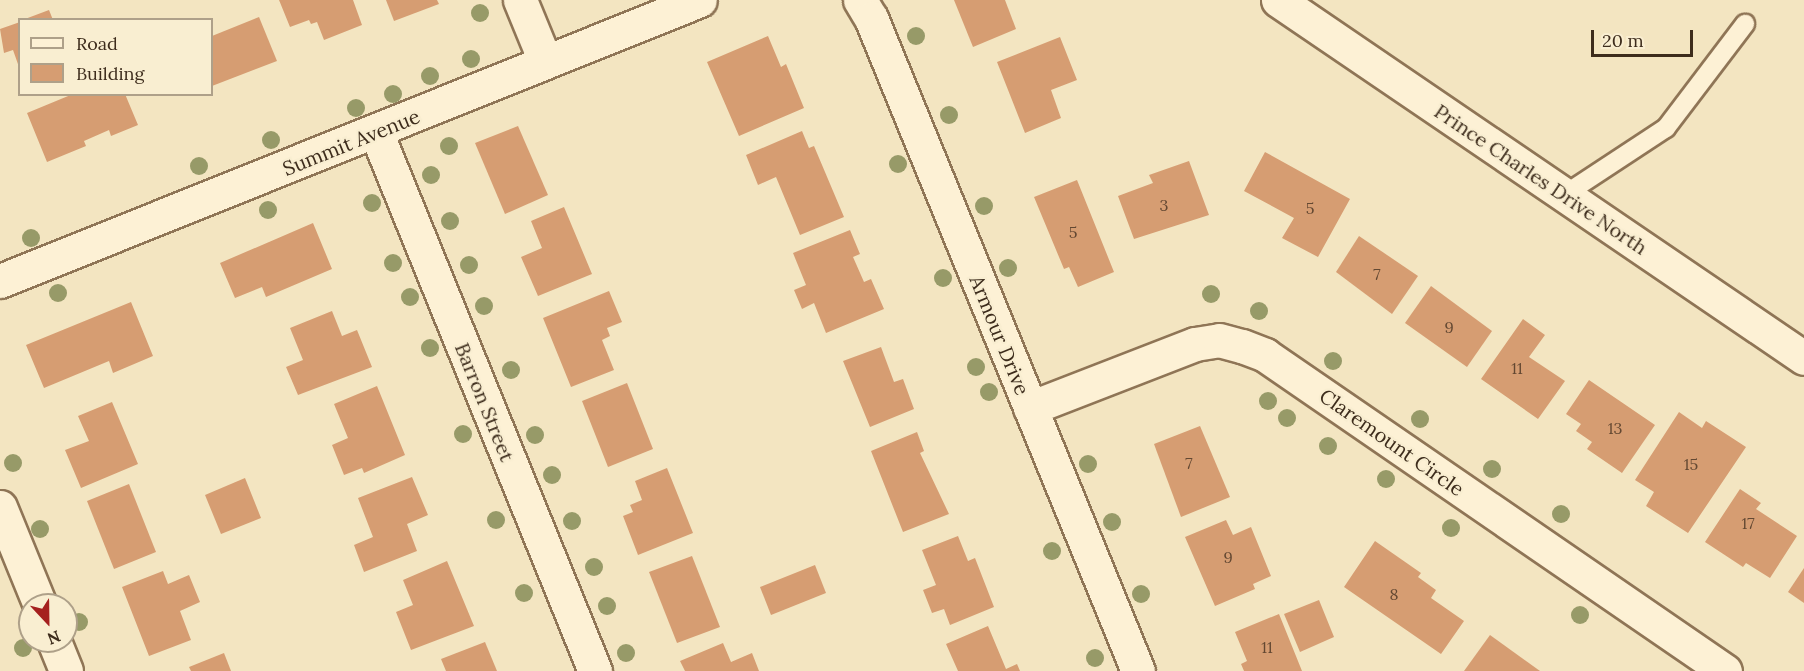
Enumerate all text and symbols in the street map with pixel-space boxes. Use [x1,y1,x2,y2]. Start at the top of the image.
legend [18,18,213,96]
scale bar [1594,18,1696,56]
text: 20 m [1602,29,1644,52]
text: Road [76,32,118,55]
text: Building [76,62,144,85]
street label: Prince Charles Drive North [1430,99,1652,259]
street label: Summit Avenue [279,104,423,180]
house number: 3 [1160,195,1168,215]
house number: 5 [1306,198,1314,218]
house number: 5 [1069,222,1077,242]
house number: 7 [1373,264,1381,284]
street label: Armour Drive [965,272,1035,398]
house number: 9 [1444,317,1454,337]
street label: Barron Street [450,339,520,465]
house number: 11 [1511,358,1523,378]
street label: Claremount Circle [1315,383,1469,501]
house number: 13 [1608,418,1622,438]
house number: 7 [1185,453,1193,473]
house number: 15 [1684,454,1698,474]
house number: 17 [1741,513,1755,533]
house number: 9 [1223,547,1233,567]
house number: 8 [1390,584,1398,604]
north arrow [18,593,78,653]
text: N [45,626,63,649]
house number: 11 [1261,637,1273,657]

